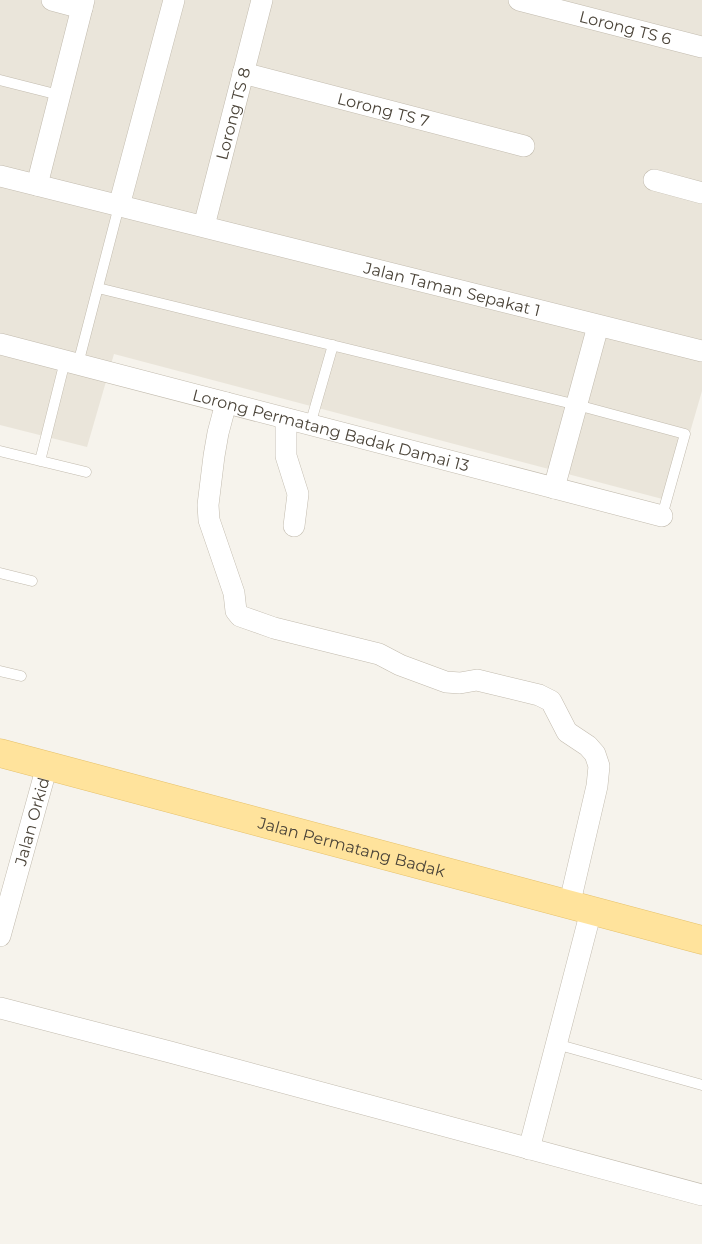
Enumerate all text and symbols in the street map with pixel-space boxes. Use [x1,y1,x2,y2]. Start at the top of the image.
street label: Lorong TS 6 [577,6,674,48]
street label: Lorong TS 8 [212,65,254,162]
street label: Lorong TS 7 [335,88,431,130]
street label: Jalan Taman Sepakat 1 [361,257,542,320]
street label: Lorong Permatang Badak Damai 13 [191,385,471,475]
street label: Jalan Orkid [10,775,53,869]
street label: Jalan Permatang Badak [255,812,448,881]

